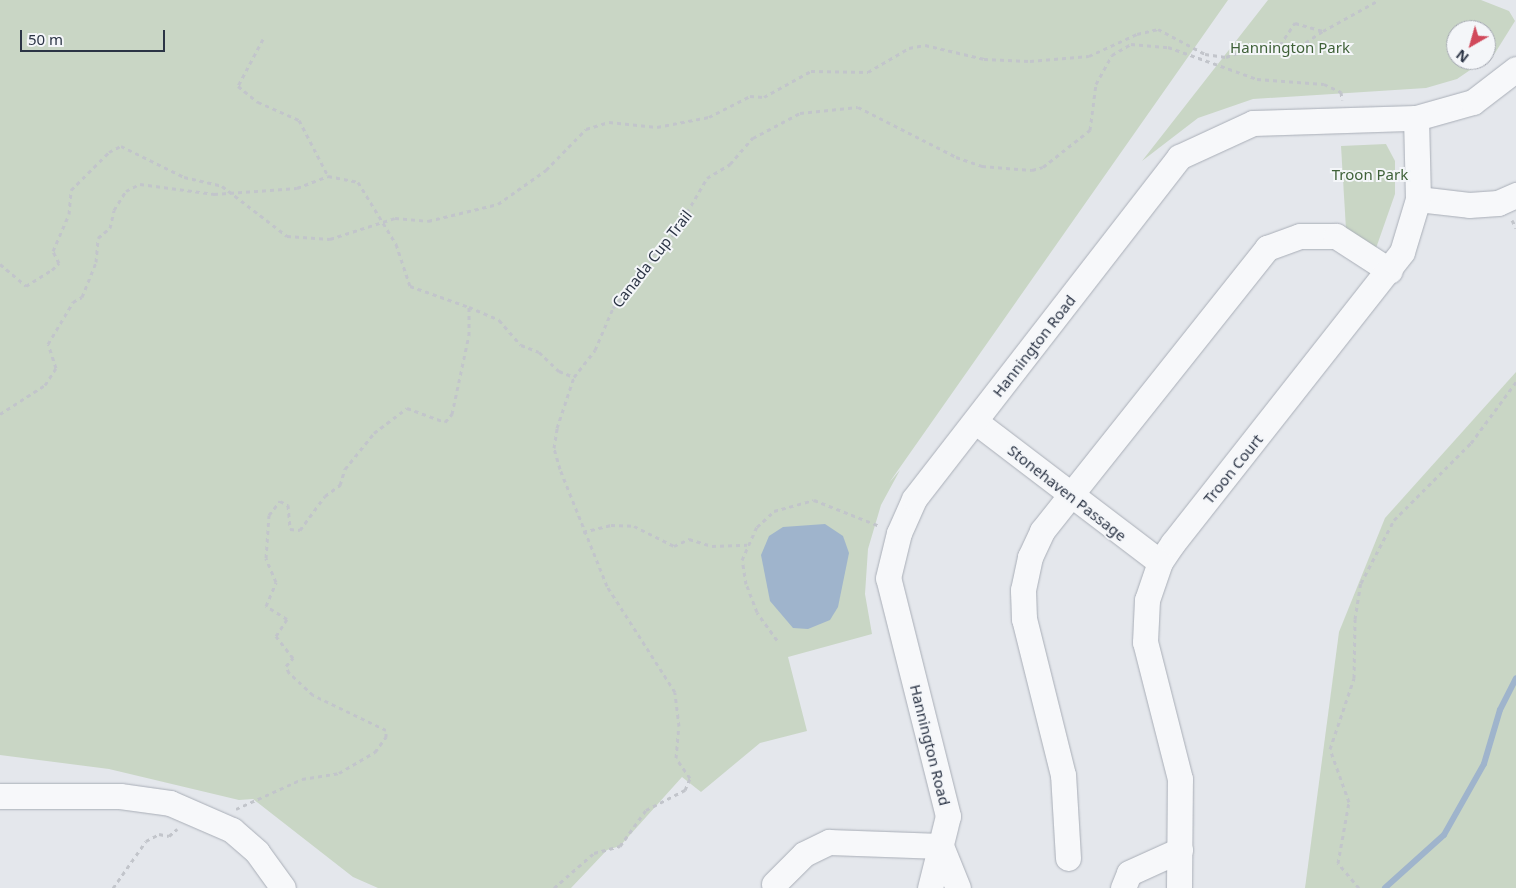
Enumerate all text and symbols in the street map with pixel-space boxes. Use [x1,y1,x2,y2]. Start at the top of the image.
scale bar [22,20,168,52]
north arrow [1446,20,1496,70]
text: 50 m [28,29,63,49]
park label: Hannington Park [1230,39,1350,57]
text: N [1452,45,1472,67]
park label: Troon Park [1332,166,1408,184]
street label: Canada Cup Trail [608,207,696,311]
street label: Hannington Road [989,292,1079,400]
street label: Troon Court [1199,431,1267,507]
street label: Stonehaven Passage [1004,441,1130,545]
street label: Hannington Road [906,683,954,807]

